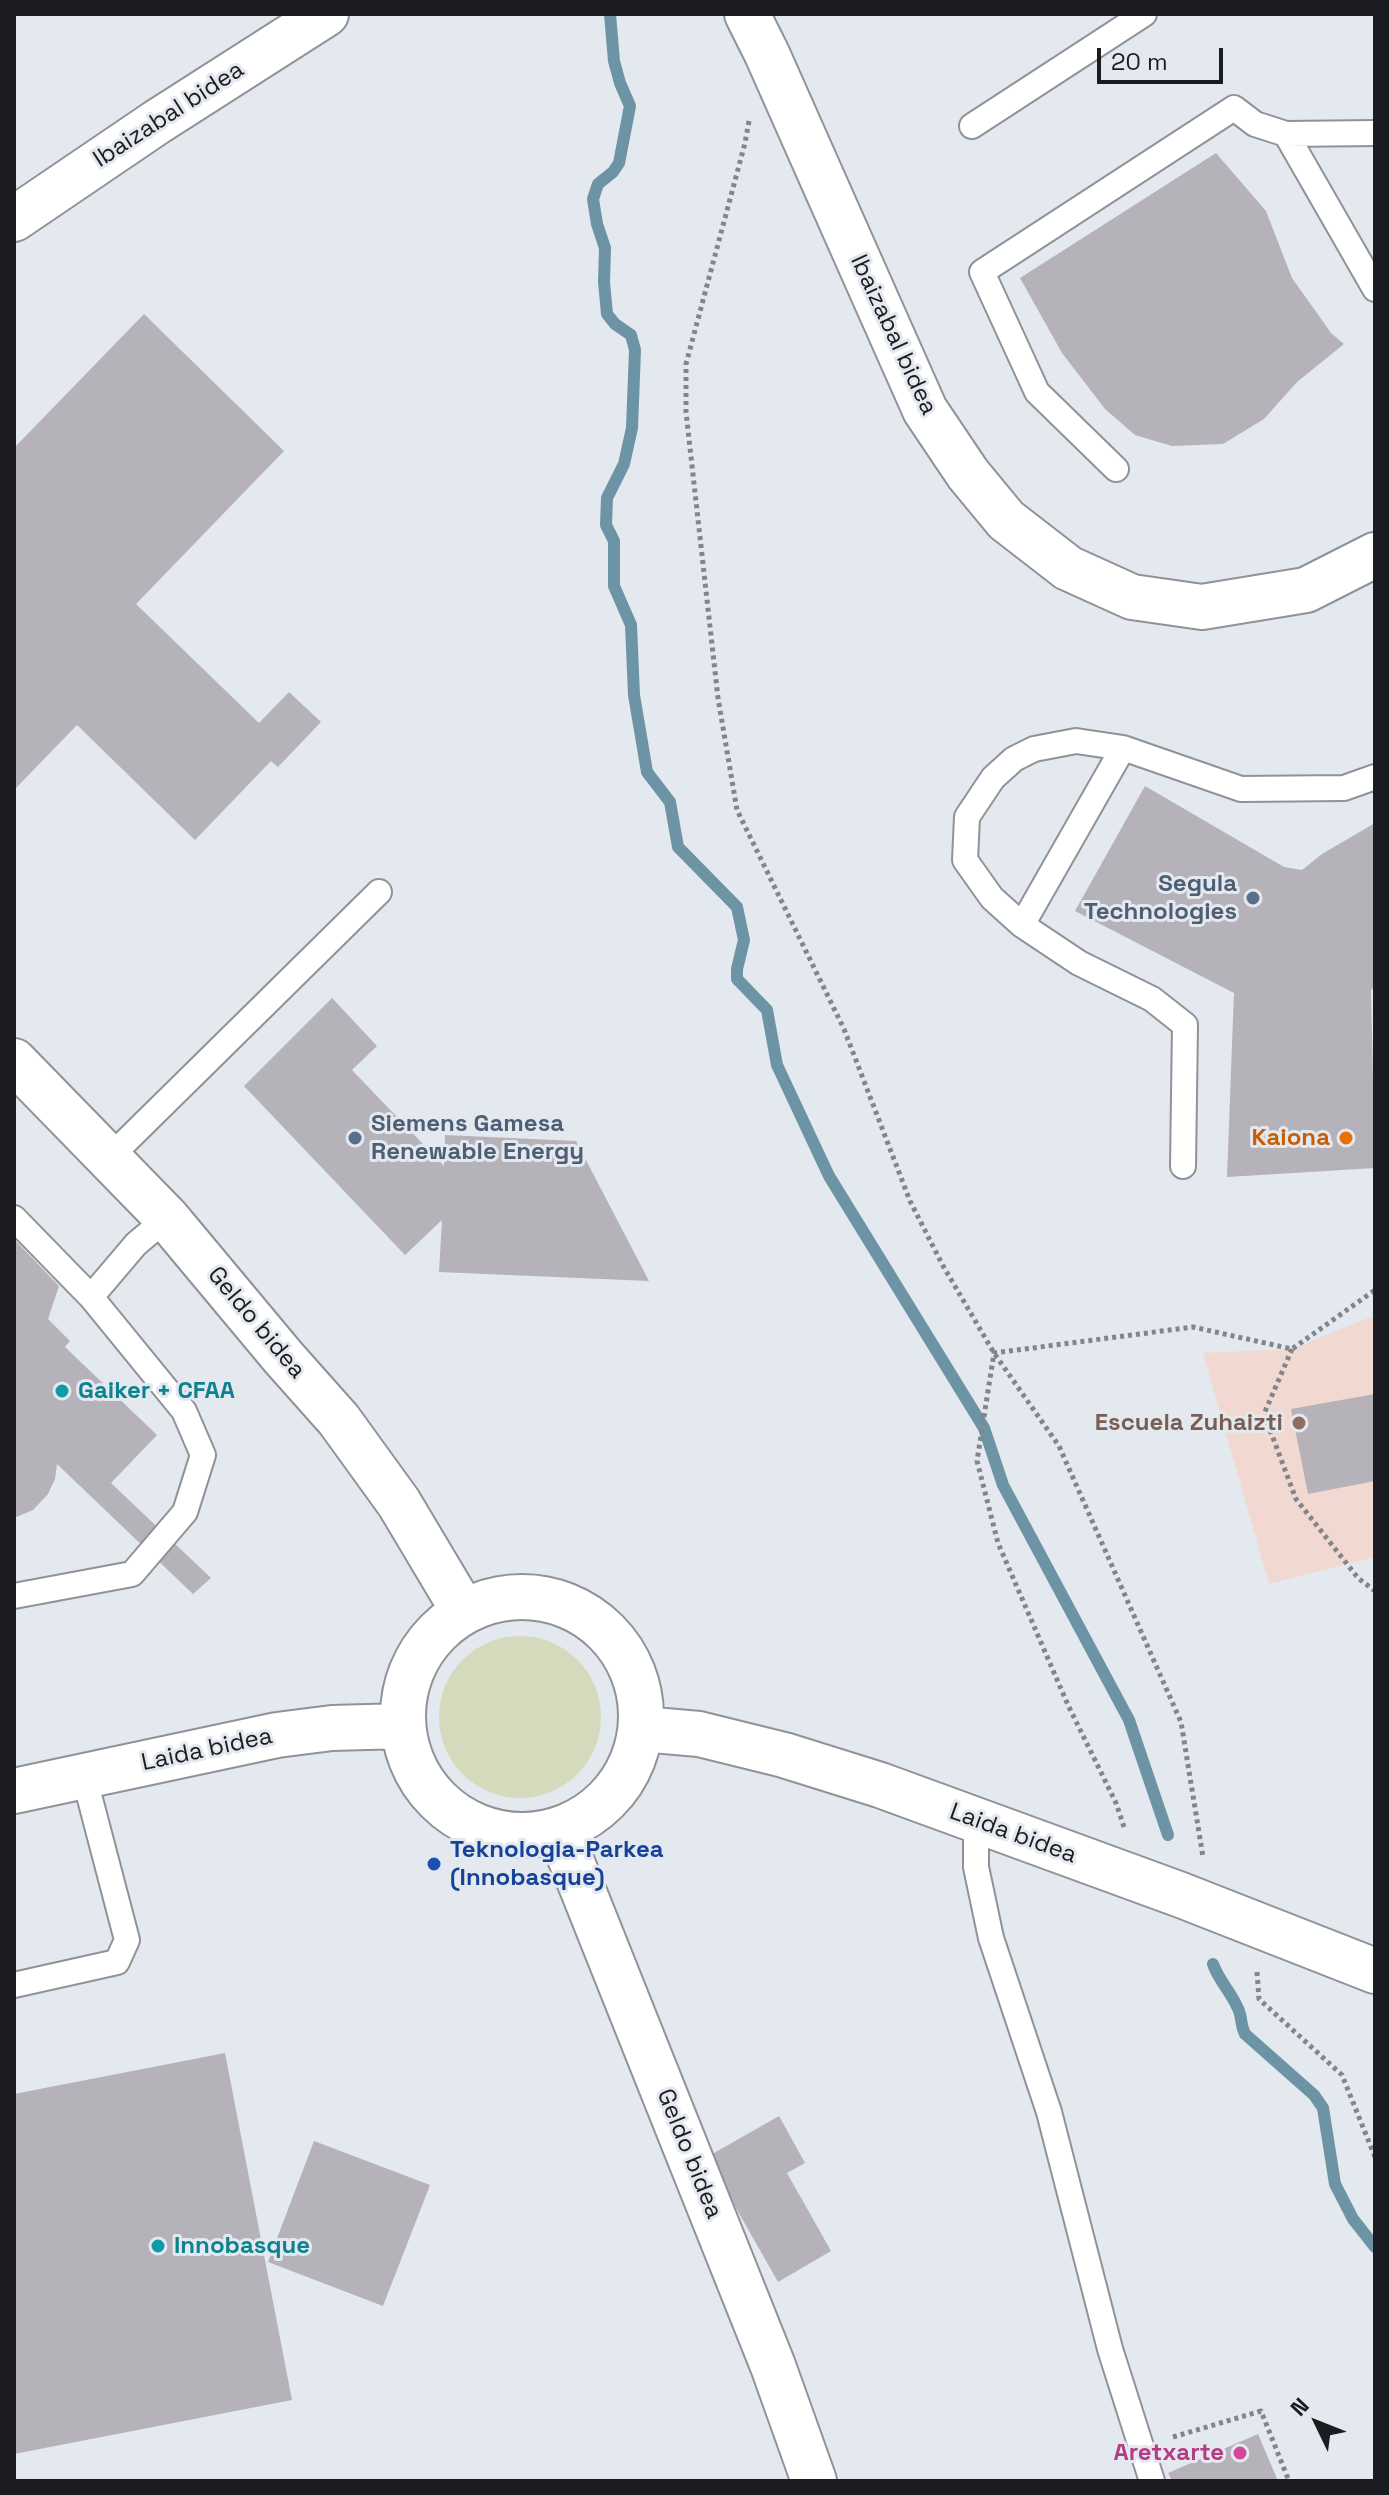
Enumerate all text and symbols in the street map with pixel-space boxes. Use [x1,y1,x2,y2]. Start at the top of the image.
scale bar [1101,32,1227,82]
text: 20 m [1111,46,1168,77]
street label: Ibaizabal bidea [88,56,250,174]
street label: Ibaizabal bidea [843,250,943,420]
place label: Segula Technologies [1084,870,1237,926]
marker: Segula Technologies [1244,889,1262,907]
place label: Siemens Gamesa Renewable Energy [371,1110,584,1166]
place label: Kaiona [1251,1124,1330,1152]
marker: Siemens Gamesa Renewable Energy [346,1129,364,1147]
marker: Kaiona [1337,1129,1355,1147]
street label: Geldo bidea [201,1261,311,1385]
place label: Gaiker + CFAA [78,1377,235,1405]
marker: Gaiker + CFAA [53,1382,71,1400]
place label: Escuela Zuhaizti [1095,1409,1283,1437]
marker: Escuela Zuhaizti [1290,1414,1308,1432]
street label: Laida bidea [139,1722,275,1778]
street label: Laida bidea [946,1798,1080,1870]
place label: Teknologia-Parkea (Innobasque) [450,1836,664,1892]
marker: Teknologia-Parkea (Innobasque) [425,1855,443,1873]
street label: Geldo bidea [650,2085,728,2223]
place label: Innobasque [174,2232,310,2260]
marker: Innobasque [149,2237,167,2255]
north arrow [1277,2383,1357,2463]
text: N [1284,2392,1315,2422]
place label: Aretxarte [1114,2439,1224,2467]
marker: Aretxarte [1231,2444,1249,2462]

